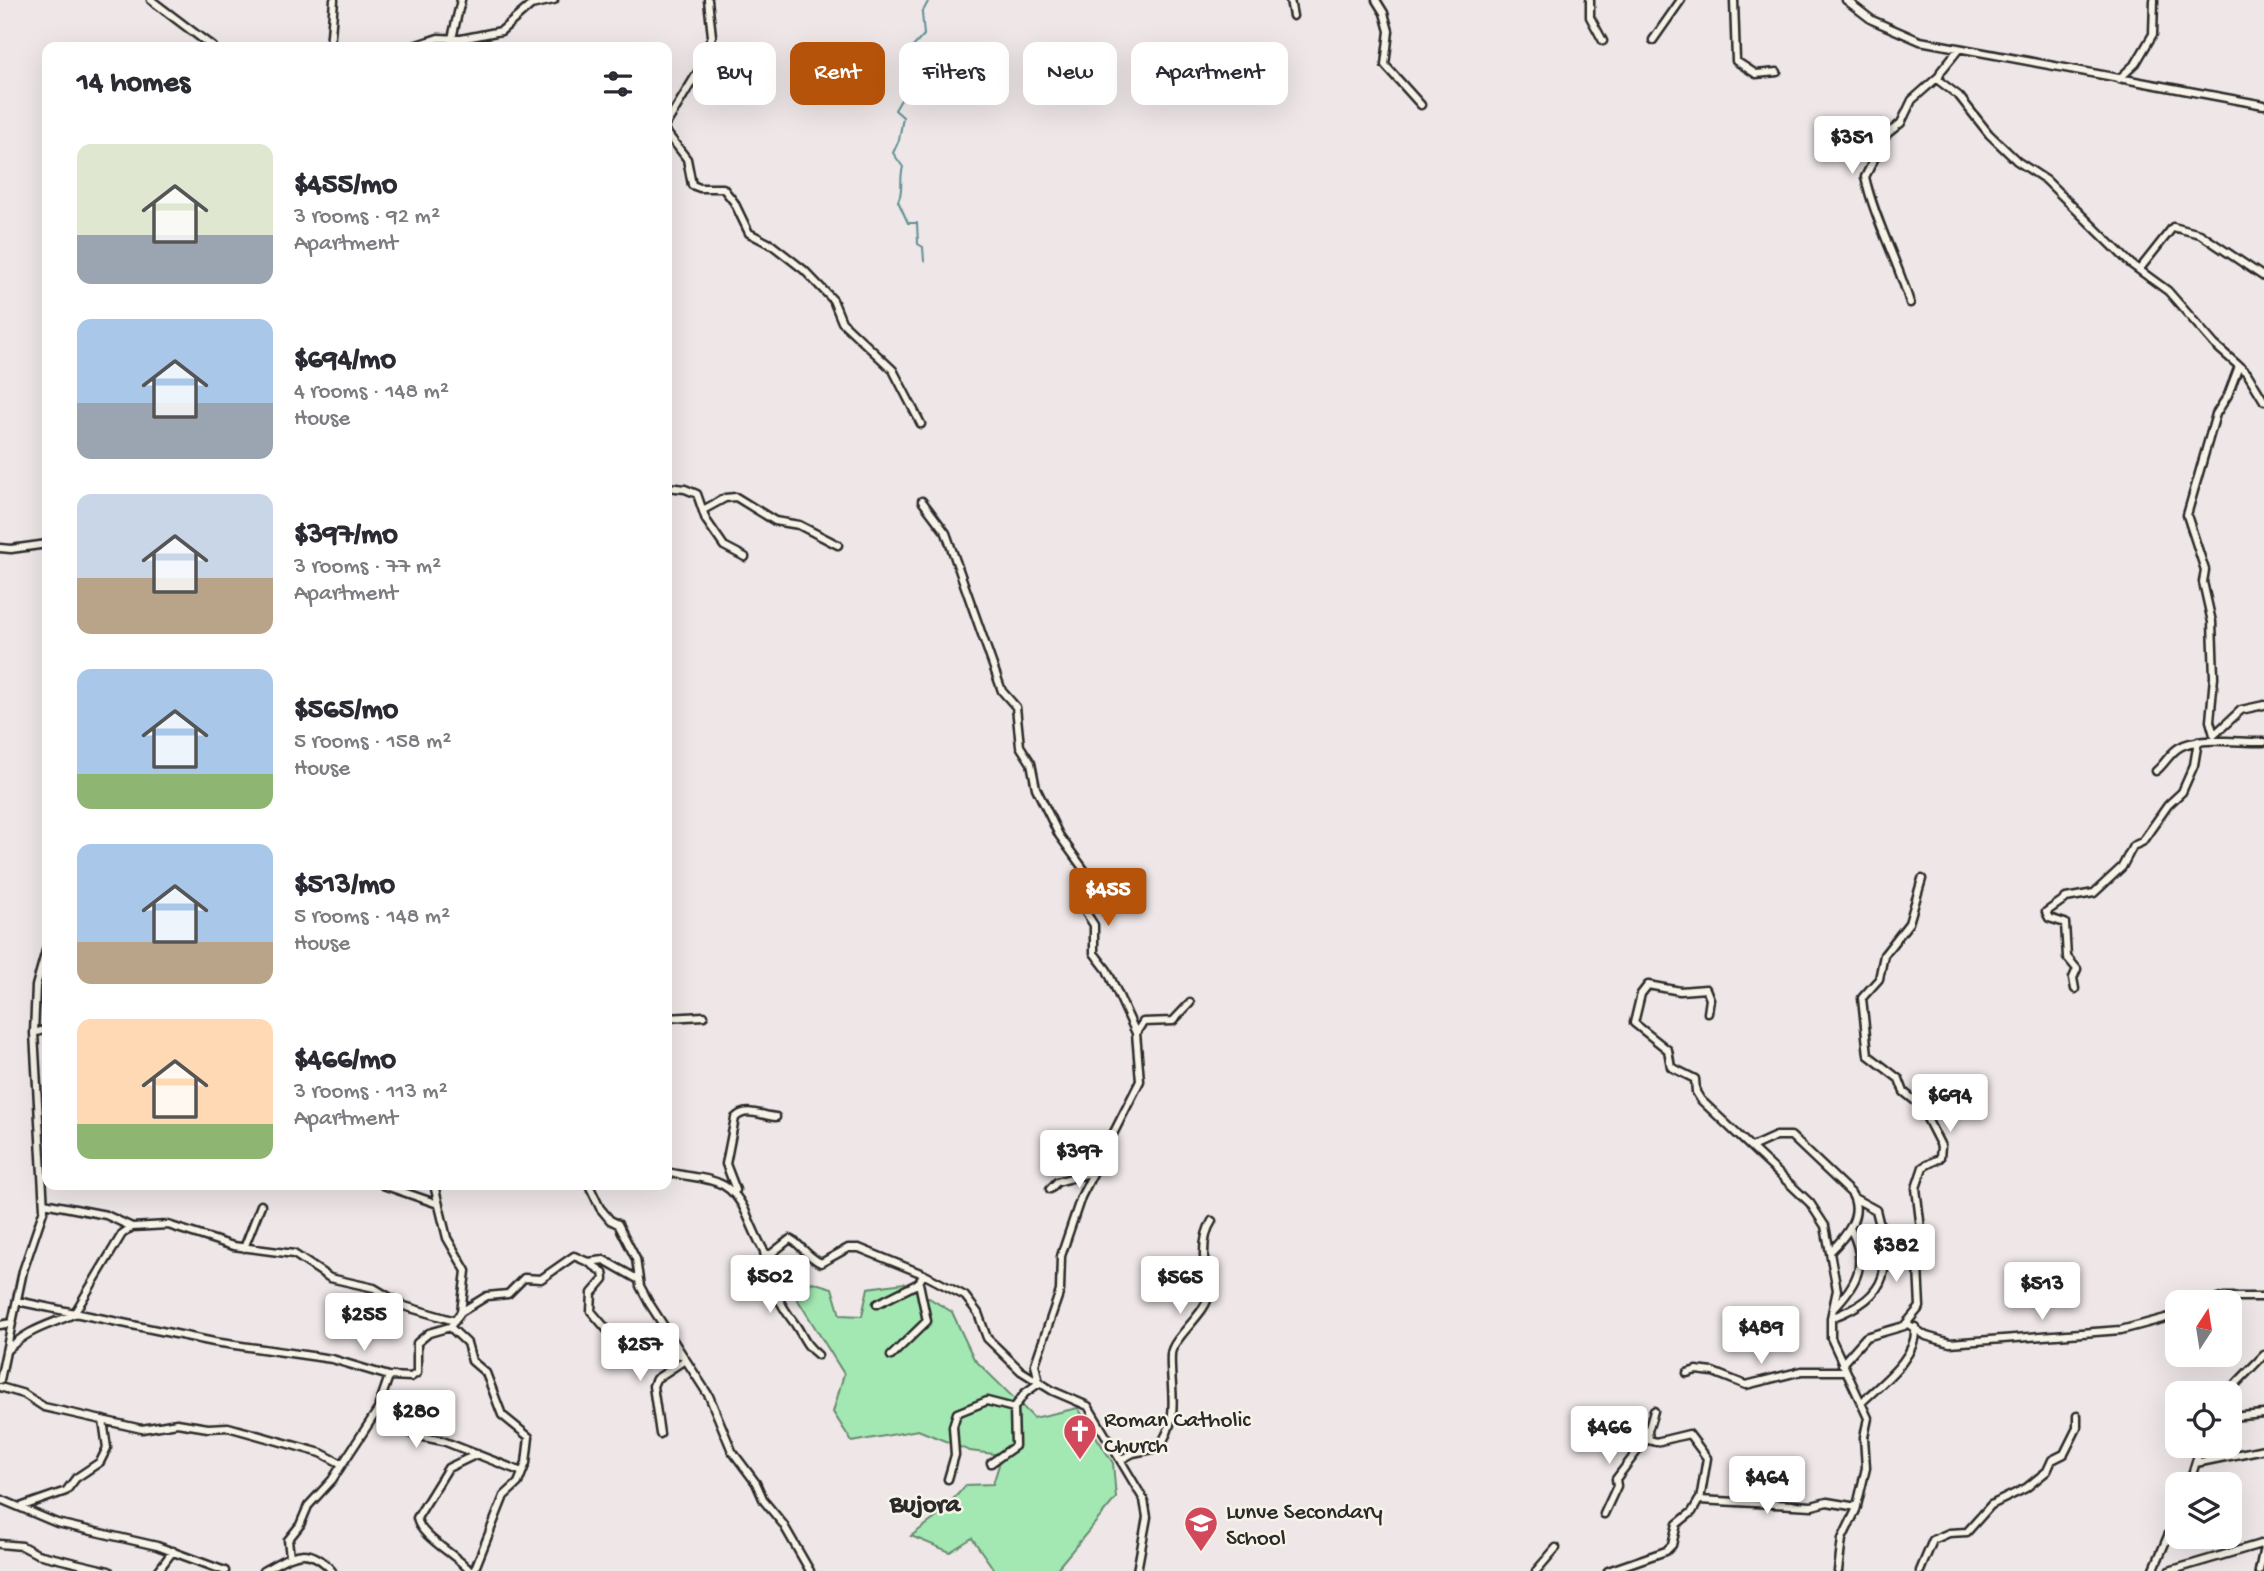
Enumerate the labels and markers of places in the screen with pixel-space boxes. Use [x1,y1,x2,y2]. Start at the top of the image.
pin: $351 [1811,116,1893,176]
pin: $455 [1067,869,1149,928]
pin: $694 [1909,1074,1991,1134]
pin: $397 [1038,1130,1120,1190]
pin: $382 [1855,1224,1937,1284]
pin: $502 [729,1256,811,1315]
pin: $565 [1139,1256,1221,1316]
pin: $513 [2001,1262,2083,1322]
pin: $255 [323,1294,405,1353]
pin: $489 [1720,1306,1802,1366]
pin: $257 [599,1324,681,1383]
pin: $280 [375,1390,457,1450]
pin: $466 [1568,1406,1650,1466]
place label: Roman Catholic Church [1104,1408,1251,1461]
church icon: Roman Catholic Church [1061,1412,1099,1461]
pin: $464 [1726,1456,1808,1516]
place label: Lunve Secondary School [1226,1500,1383,1553]
school or university icon: Lunve Secondary School [1182,1504,1220,1553]

